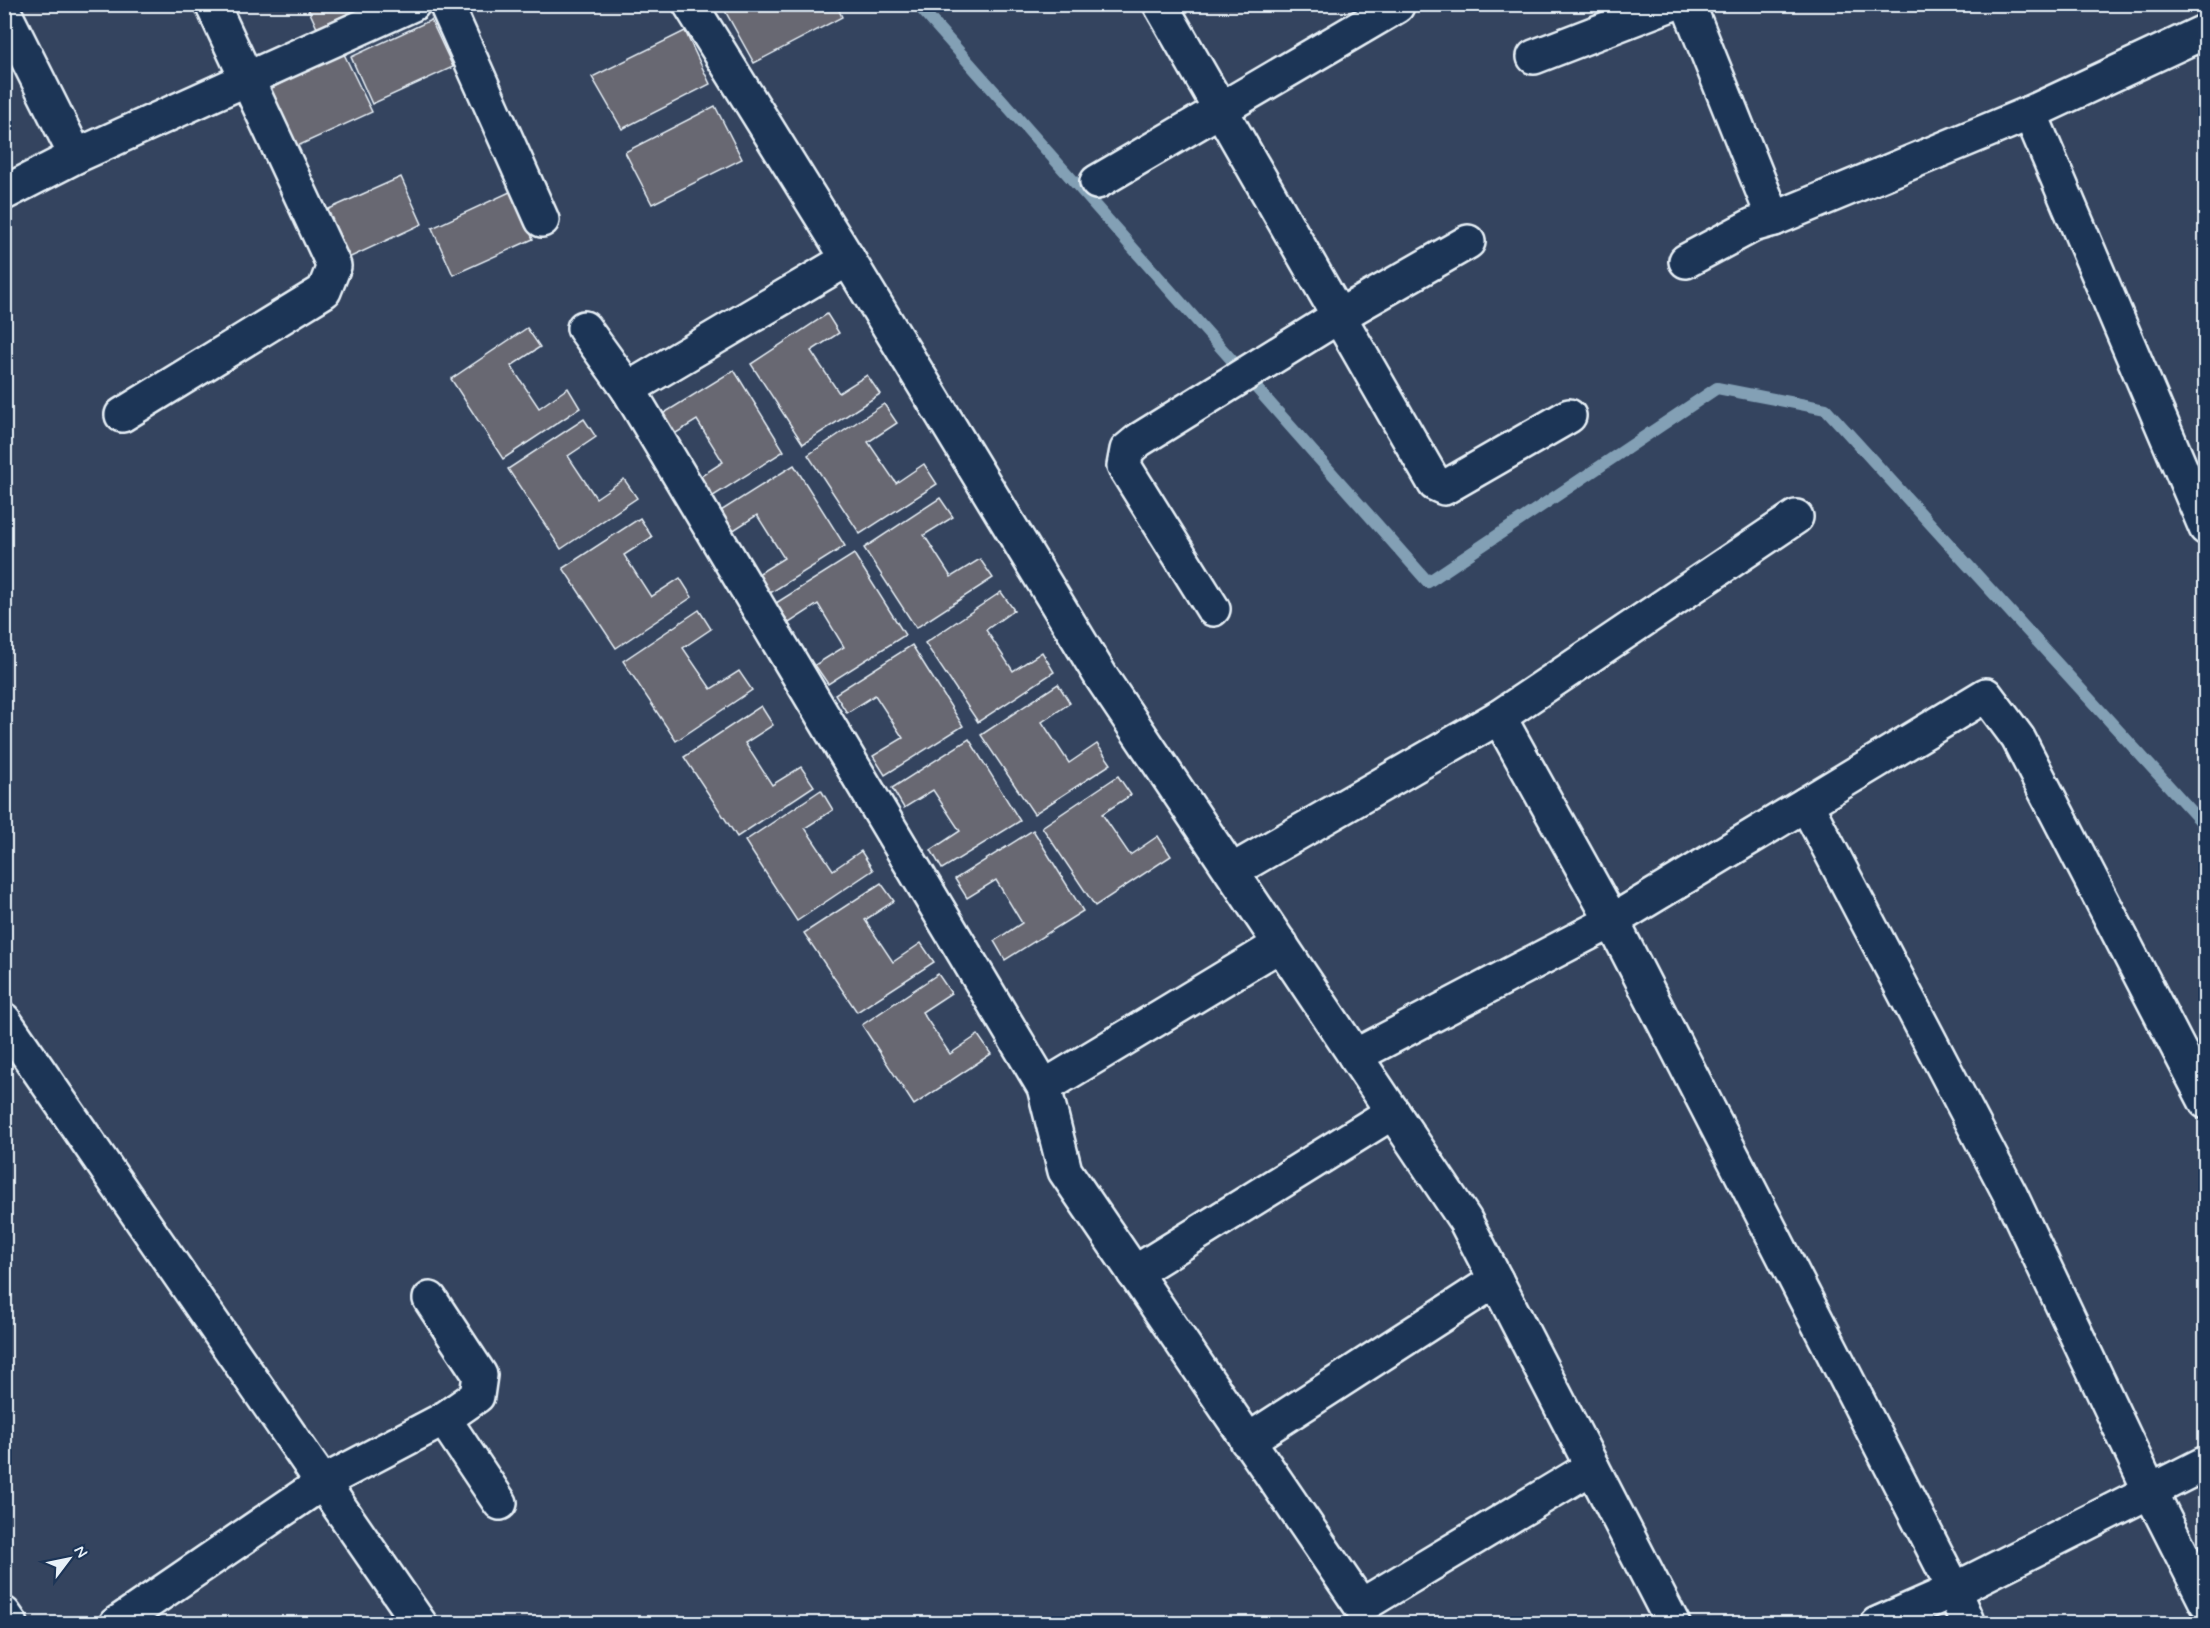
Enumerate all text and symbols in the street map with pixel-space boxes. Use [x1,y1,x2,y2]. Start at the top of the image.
north arrow [39,1529,99,1589]
text: N [69,1542,92,1562]

